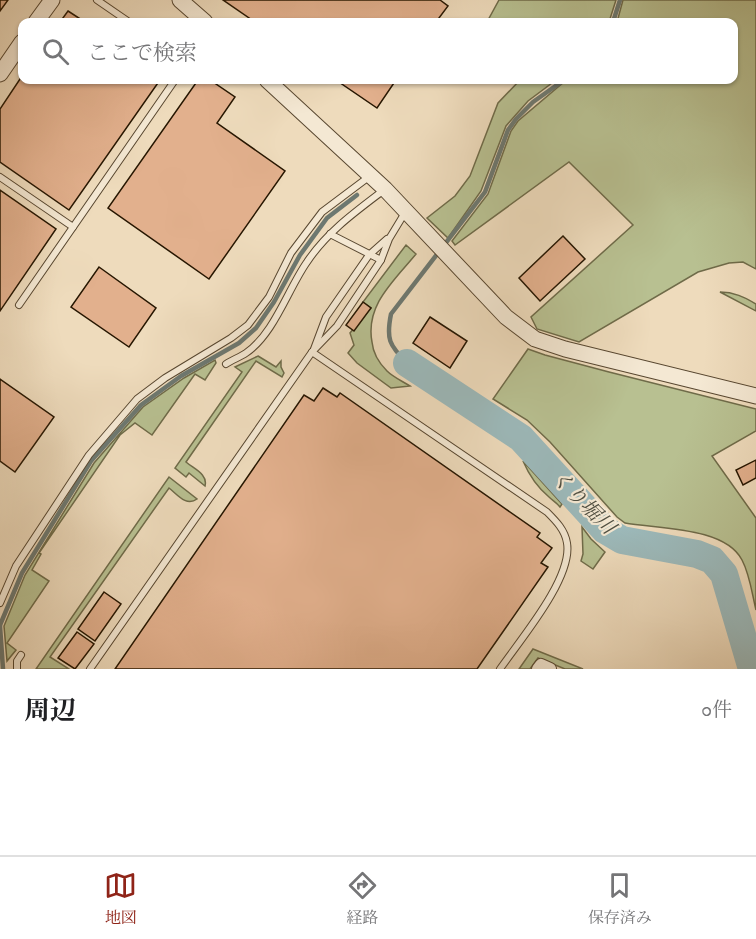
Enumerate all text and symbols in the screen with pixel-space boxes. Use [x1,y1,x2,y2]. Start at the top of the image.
search box [18,18,738,84]
icon: search [39,35,72,68]
text: ここで検索 [87,40,197,67]
water label: くり堀川 [546,466,622,542]
text: 周辺 [24,695,76,728]
text: 0件 [701,698,732,723]
tab: 地図 [104,869,137,928]
tab: 経路 [346,869,379,928]
tab: 保存済み [588,869,652,928]

